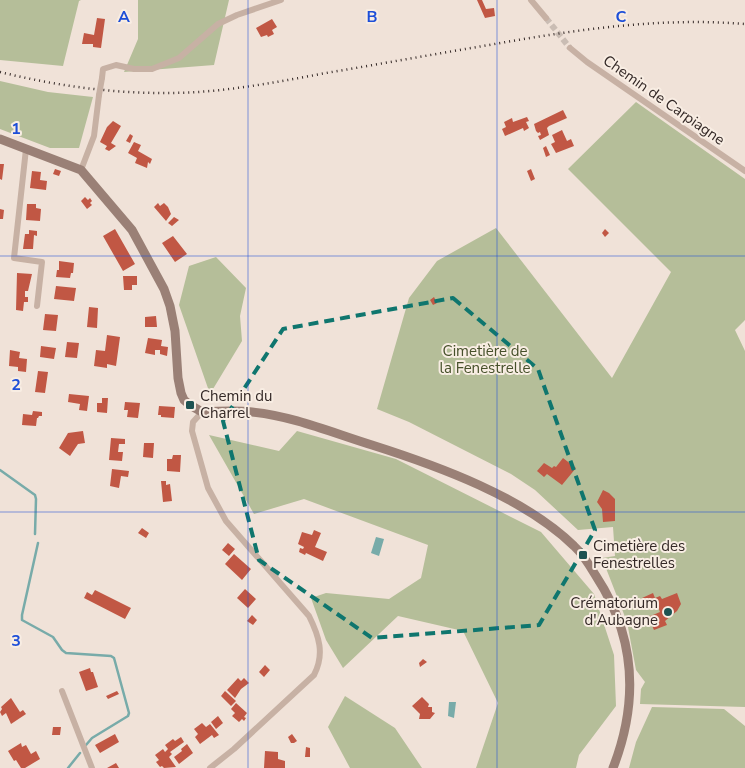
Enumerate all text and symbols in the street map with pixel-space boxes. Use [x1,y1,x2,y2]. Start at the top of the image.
text: A [118,6,130,28]
text: B [366,6,378,28]
text: C [616,6,627,28]
street label: Chemin de Carpiagne [599,50,729,150]
text: 1 [11,118,21,140]
park label: Cimetière de la Fenestrelle [439,341,531,378]
text: 2 [11,374,21,396]
place label: Chemin du Charrel [200,386,272,423]
marker: Chemin du Charrel [184,399,196,411]
place label: Cimetière des Fenestrelles [593,536,685,573]
marker: Cimetière des Fenestrelles [577,549,589,561]
place label: Crématorium d'Aubagne [570,593,658,630]
marker: Crématorium d'Aubagne [662,606,674,618]
text: 3 [11,630,21,652]

